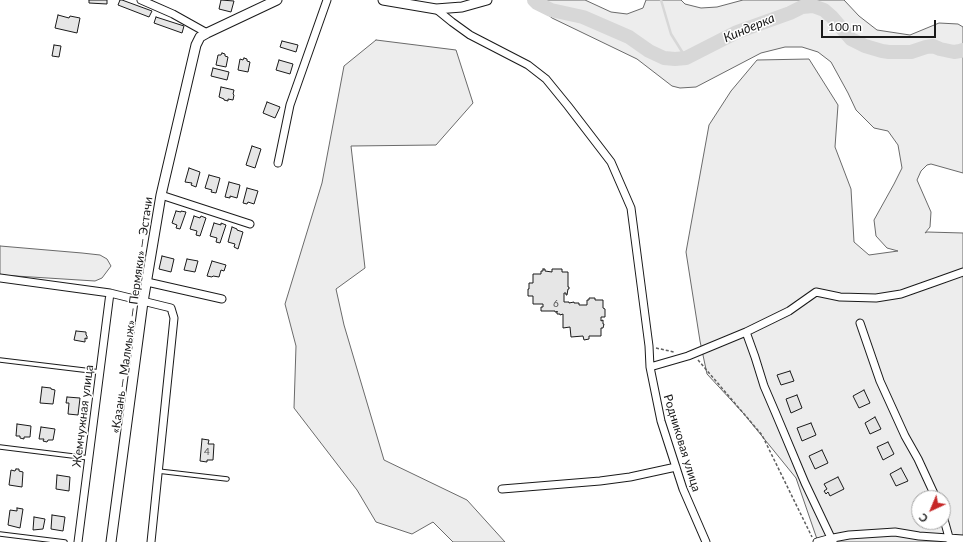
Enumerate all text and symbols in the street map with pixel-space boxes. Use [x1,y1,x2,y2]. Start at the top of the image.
water label: Киндерка [721,10,777,46]
scale bar [823,12,938,38]
text: 100 m [828,19,862,34]
street label: «Казань — Малмыж» — Пермяки» — Эстачи [108,196,156,434]
house number: 6 [553,298,559,310]
street label: Жемчужная улица [70,364,96,468]
street label: Родниковая улица [660,393,704,493]
house number: 4 [204,446,210,458]
north arrow [911,490,951,530]
text: С [916,511,930,525]

